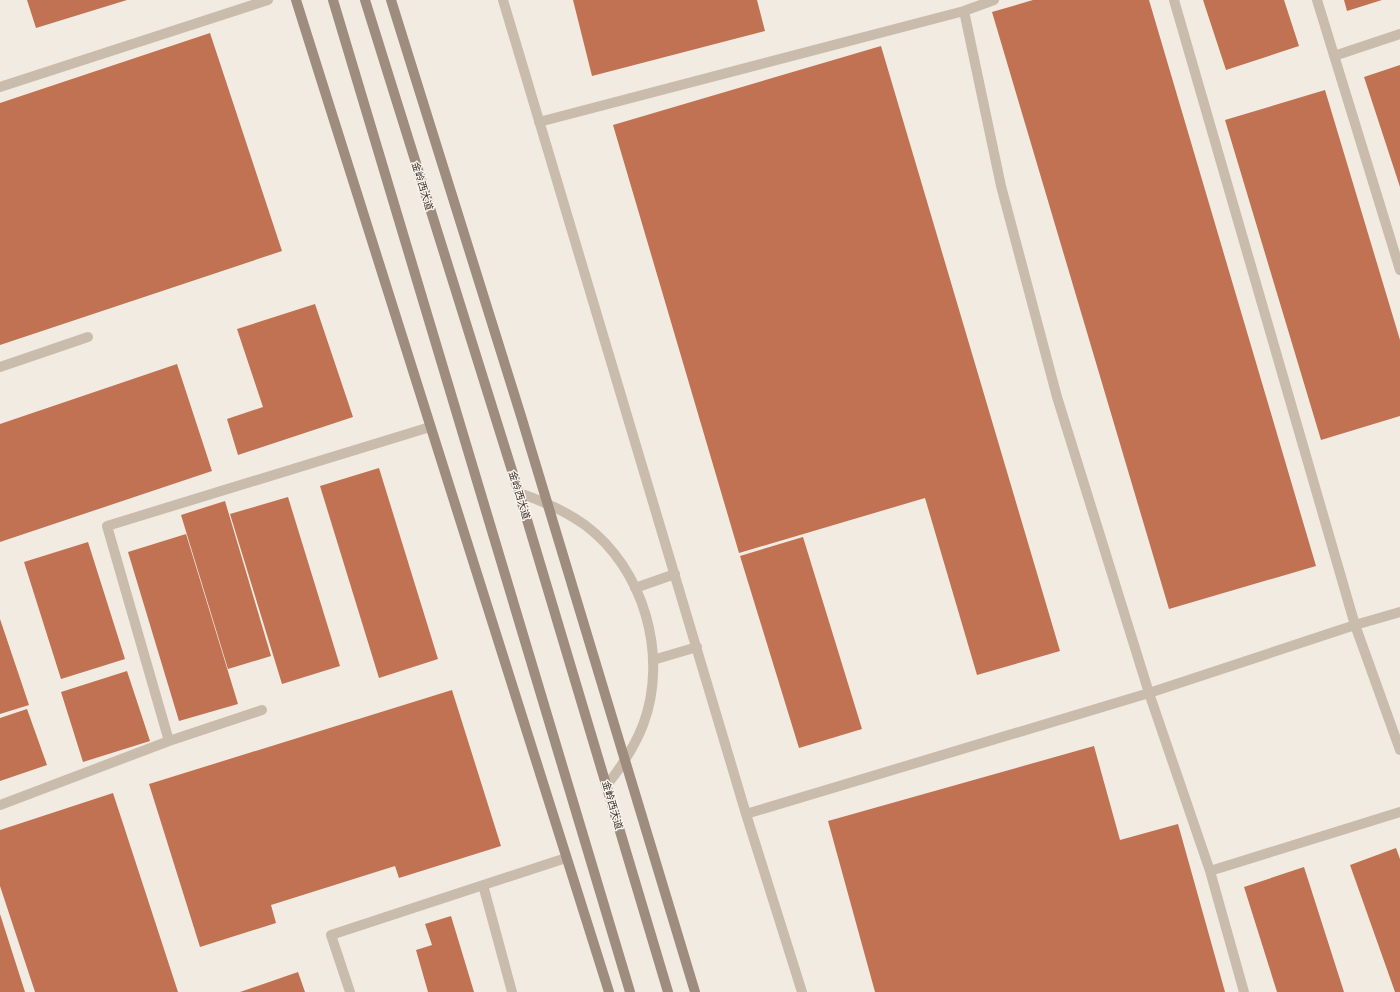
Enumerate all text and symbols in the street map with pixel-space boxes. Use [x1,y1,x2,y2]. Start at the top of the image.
street label: 金岭西大道 [410,161,435,212]
street label: 金岭西大道 [507,470,532,521]
street label: 金岭西大道 [600,780,625,831]

